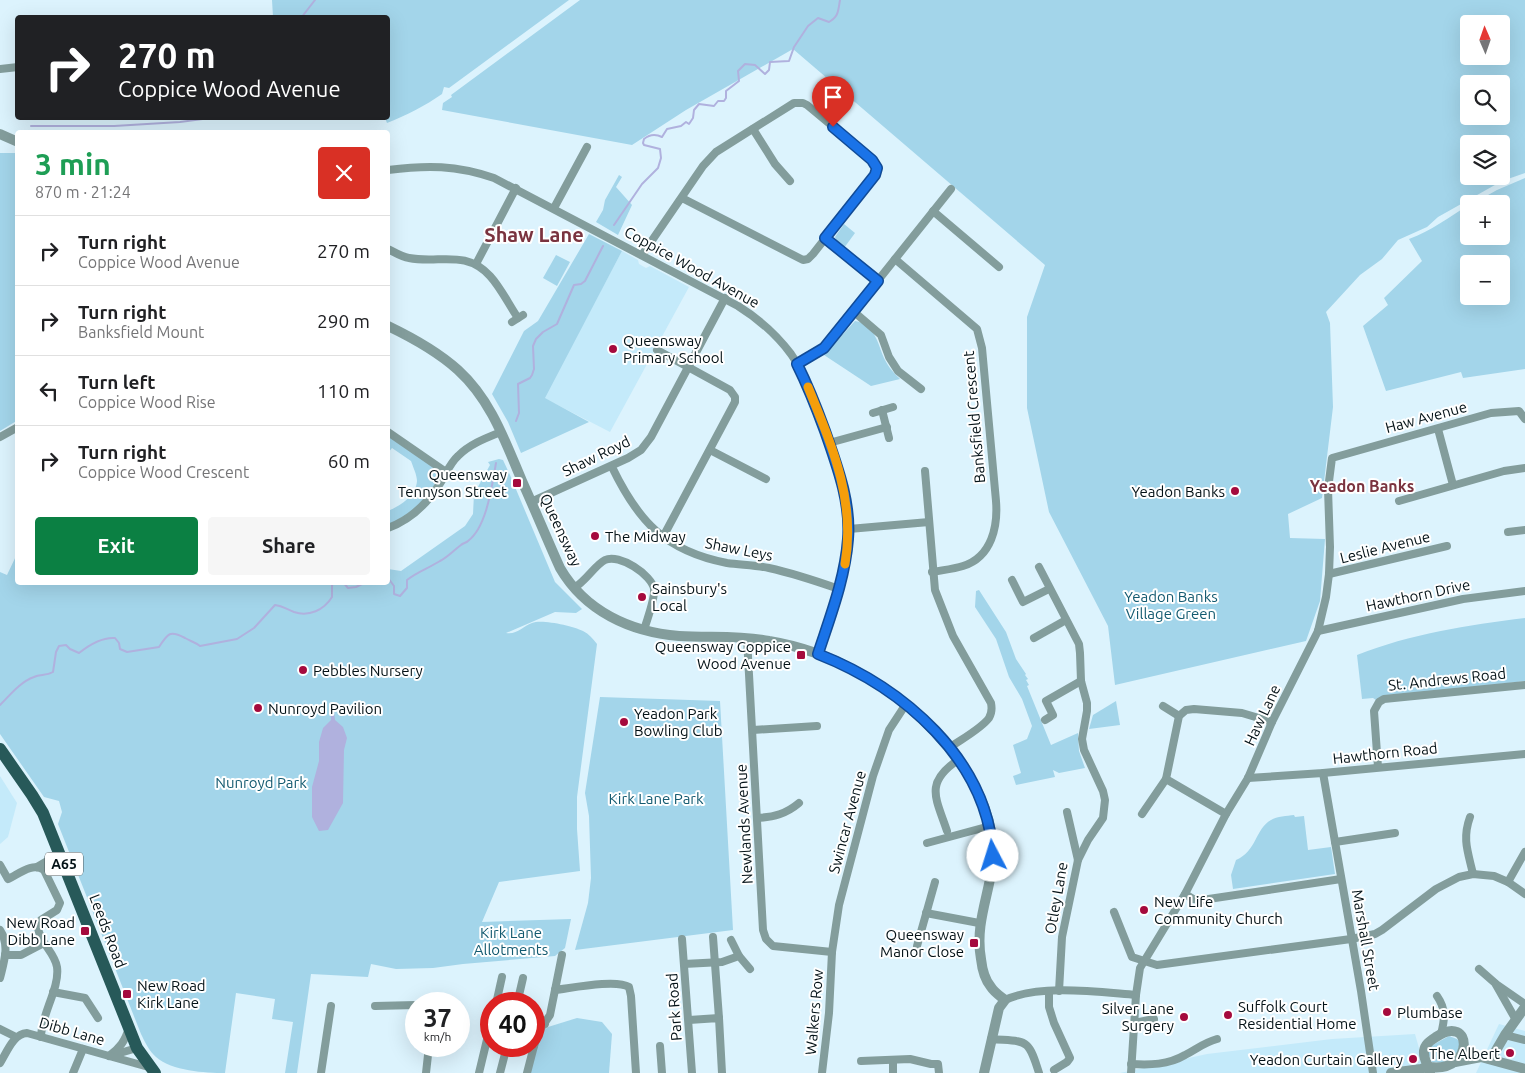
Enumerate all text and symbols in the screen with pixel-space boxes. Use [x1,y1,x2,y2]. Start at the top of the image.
north arrow [1460,15,1510,65]
map controls [1460,15,1510,305]
icon: right [35,35,100,100]
text: 270 m [118,35,216,75]
button: search [1460,75,1510,125]
text: Coppice Wood Avenue [118,76,341,101]
pin [812,76,854,127]
icon: arrive [819,83,847,111]
button: layers [1460,135,1510,185]
text: 3 min [35,147,111,181]
button: close [318,147,370,199]
text: 870 m · 21:24 [35,183,131,201]
button: + [1460,195,1510,245]
district label: Shaw Lane [484,223,584,246]
street label: Coppice Wood Avenue [622,223,762,311]
text: Turn right [78,231,166,253]
icon: right [35,237,63,265]
text: 270 m [317,240,370,262]
text: Coppice Wood Avenue [78,253,240,271]
button: − [1460,255,1510,305]
text: Turn right [78,301,166,323]
icon: right [35,307,63,335]
text: 290 m [317,310,370,332]
text: Banksfield Mount [78,323,204,341]
place label: Queensway Primary School [623,332,724,366]
marker: Queensway Primary School [607,343,619,355]
street label: Banksfield Crescent [960,350,988,484]
text: Turn left [78,371,156,393]
icon: left [35,377,63,405]
text: 110 m [317,380,370,402]
text: Coppice Wood Rise [78,393,216,411]
street label: Haw Avenue [1383,398,1469,436]
street label: Shaw Royd [559,432,633,480]
text: Turn right [78,441,166,463]
icon: right [35,447,63,475]
text: 60 m [328,450,370,472]
text: Coppice Wood Crescent [78,463,249,481]
place label: Queensway Tennyson Street [398,466,507,500]
marker: Queensway Tennyson Street [511,477,523,489]
district label: Yeadon Banks [1310,477,1414,495]
place label: Yeadon Banks [1132,483,1225,500]
marker: Yeadon Banks [1229,485,1241,497]
street label: Queensway [537,491,585,569]
button: Exit [35,517,198,575]
button: Share [208,517,370,575]
place label: The Midway [605,528,686,545]
street label: Leslie Avenue [1338,528,1432,566]
marker: The Midway [589,530,601,542]
street label: Shaw Leys [704,534,774,564]
street label: Hawthorn Drive [1364,576,1472,614]
place label: Sainsbury's Local [652,580,727,614]
park label: Yeadon Banks Village Green [1124,588,1218,622]
marker: Sainsbury's Local [636,591,648,603]
place label: Queensway Coppice Wood Avenue [655,638,791,672]
marker: Queensway Coppice Wood Avenue [795,649,807,661]
place label: Pebbles Nursery [313,662,423,679]
marker: Pebbles Nursery [297,664,309,676]
street label: St. Andrews Road [1387,664,1507,694]
street label: Haw Lane [1240,682,1284,748]
place label: Nunroyd Pavilion [268,700,382,717]
marker: Nunroyd Pavilion [252,702,264,714]
place label: Yeadon Park Bowling Club [634,705,723,739]
marker: Yeadon Park Bowling Club [618,716,630,728]
street label: Hawthorn Road [1332,739,1438,767]
street label: Newlands Avenue [732,764,756,884]
street label: Swincar Avenue [825,769,869,875]
park label: Nunroyd Park [215,774,307,791]
park label: Kirk Lane Park [608,790,704,807]
position arrow [966,829,1018,881]
road number: A65 [45,852,83,876]
street label: Otley Lane [1041,861,1071,935]
street label: Marshall Street [1349,888,1383,992]
street label: Leeds Road [86,892,130,970]
place label: New Life Community Church [1154,893,1283,927]
marker: New Life Community Church [1138,904,1150,916]
place label: New Road Dibb Lane [6,914,75,948]
park label: Kirk Lane Allotments [474,924,548,958]
marker: New Road Dibb Lane [79,925,91,937]
place label: Queensway Manor Close [880,926,964,960]
marker: Queensway Manor Close [968,937,980,949]
street label: Walkers Row [802,968,826,1056]
street label: Park Road [663,973,685,1041]
place label: New Road Kirk Lane [137,977,206,1011]
marker: New Road Kirk Lane [121,988,133,1000]
speed limit sign: 40 [480,992,545,1057]
place label: Suffolk Court Residential Home [1238,998,1356,1032]
place label: Silver Lane Surgery [1102,1000,1174,1034]
text: 37 [423,1004,452,1032]
place label: Plumbase [1397,1004,1463,1021]
marker: Plumbase [1381,1006,1393,1018]
marker: Suffolk Court Residential Home [1222,1009,1234,1021]
marker: Silver Lane Surgery [1178,1011,1190,1023]
street label: Dibb Lane [37,1014,107,1048]
text: km/h [424,1030,451,1043]
place label: The Albert [1429,1045,1500,1062]
marker: The Albert [1504,1047,1516,1059]
place label: Yeadon Curtain Gallery [1250,1051,1403,1068]
marker: Yeadon Curtain Gallery [1407,1053,1419,1065]

